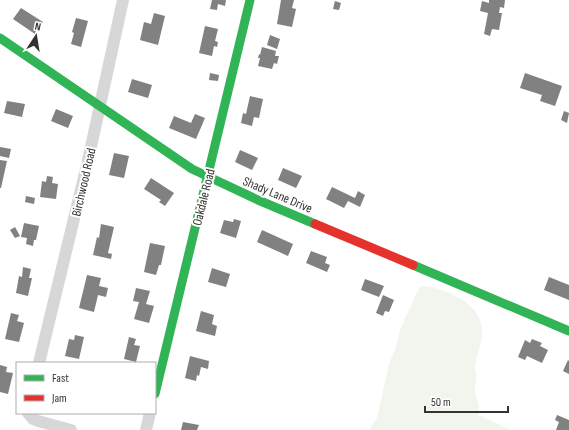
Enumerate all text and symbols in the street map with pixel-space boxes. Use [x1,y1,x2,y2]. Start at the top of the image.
north arrow [16,16,56,56]
text: N [34,20,42,34]
street label: Birchwood Road [68,146,100,218]
street label: Oakdale Road [189,167,219,227]
street label: Shady Lane Drive [240,173,315,217]
legend [16,362,156,414]
text: Fast [52,371,69,386]
scale bar [425,388,508,414]
text: Jam [51,391,67,406]
text: 50 m [431,395,451,410]

